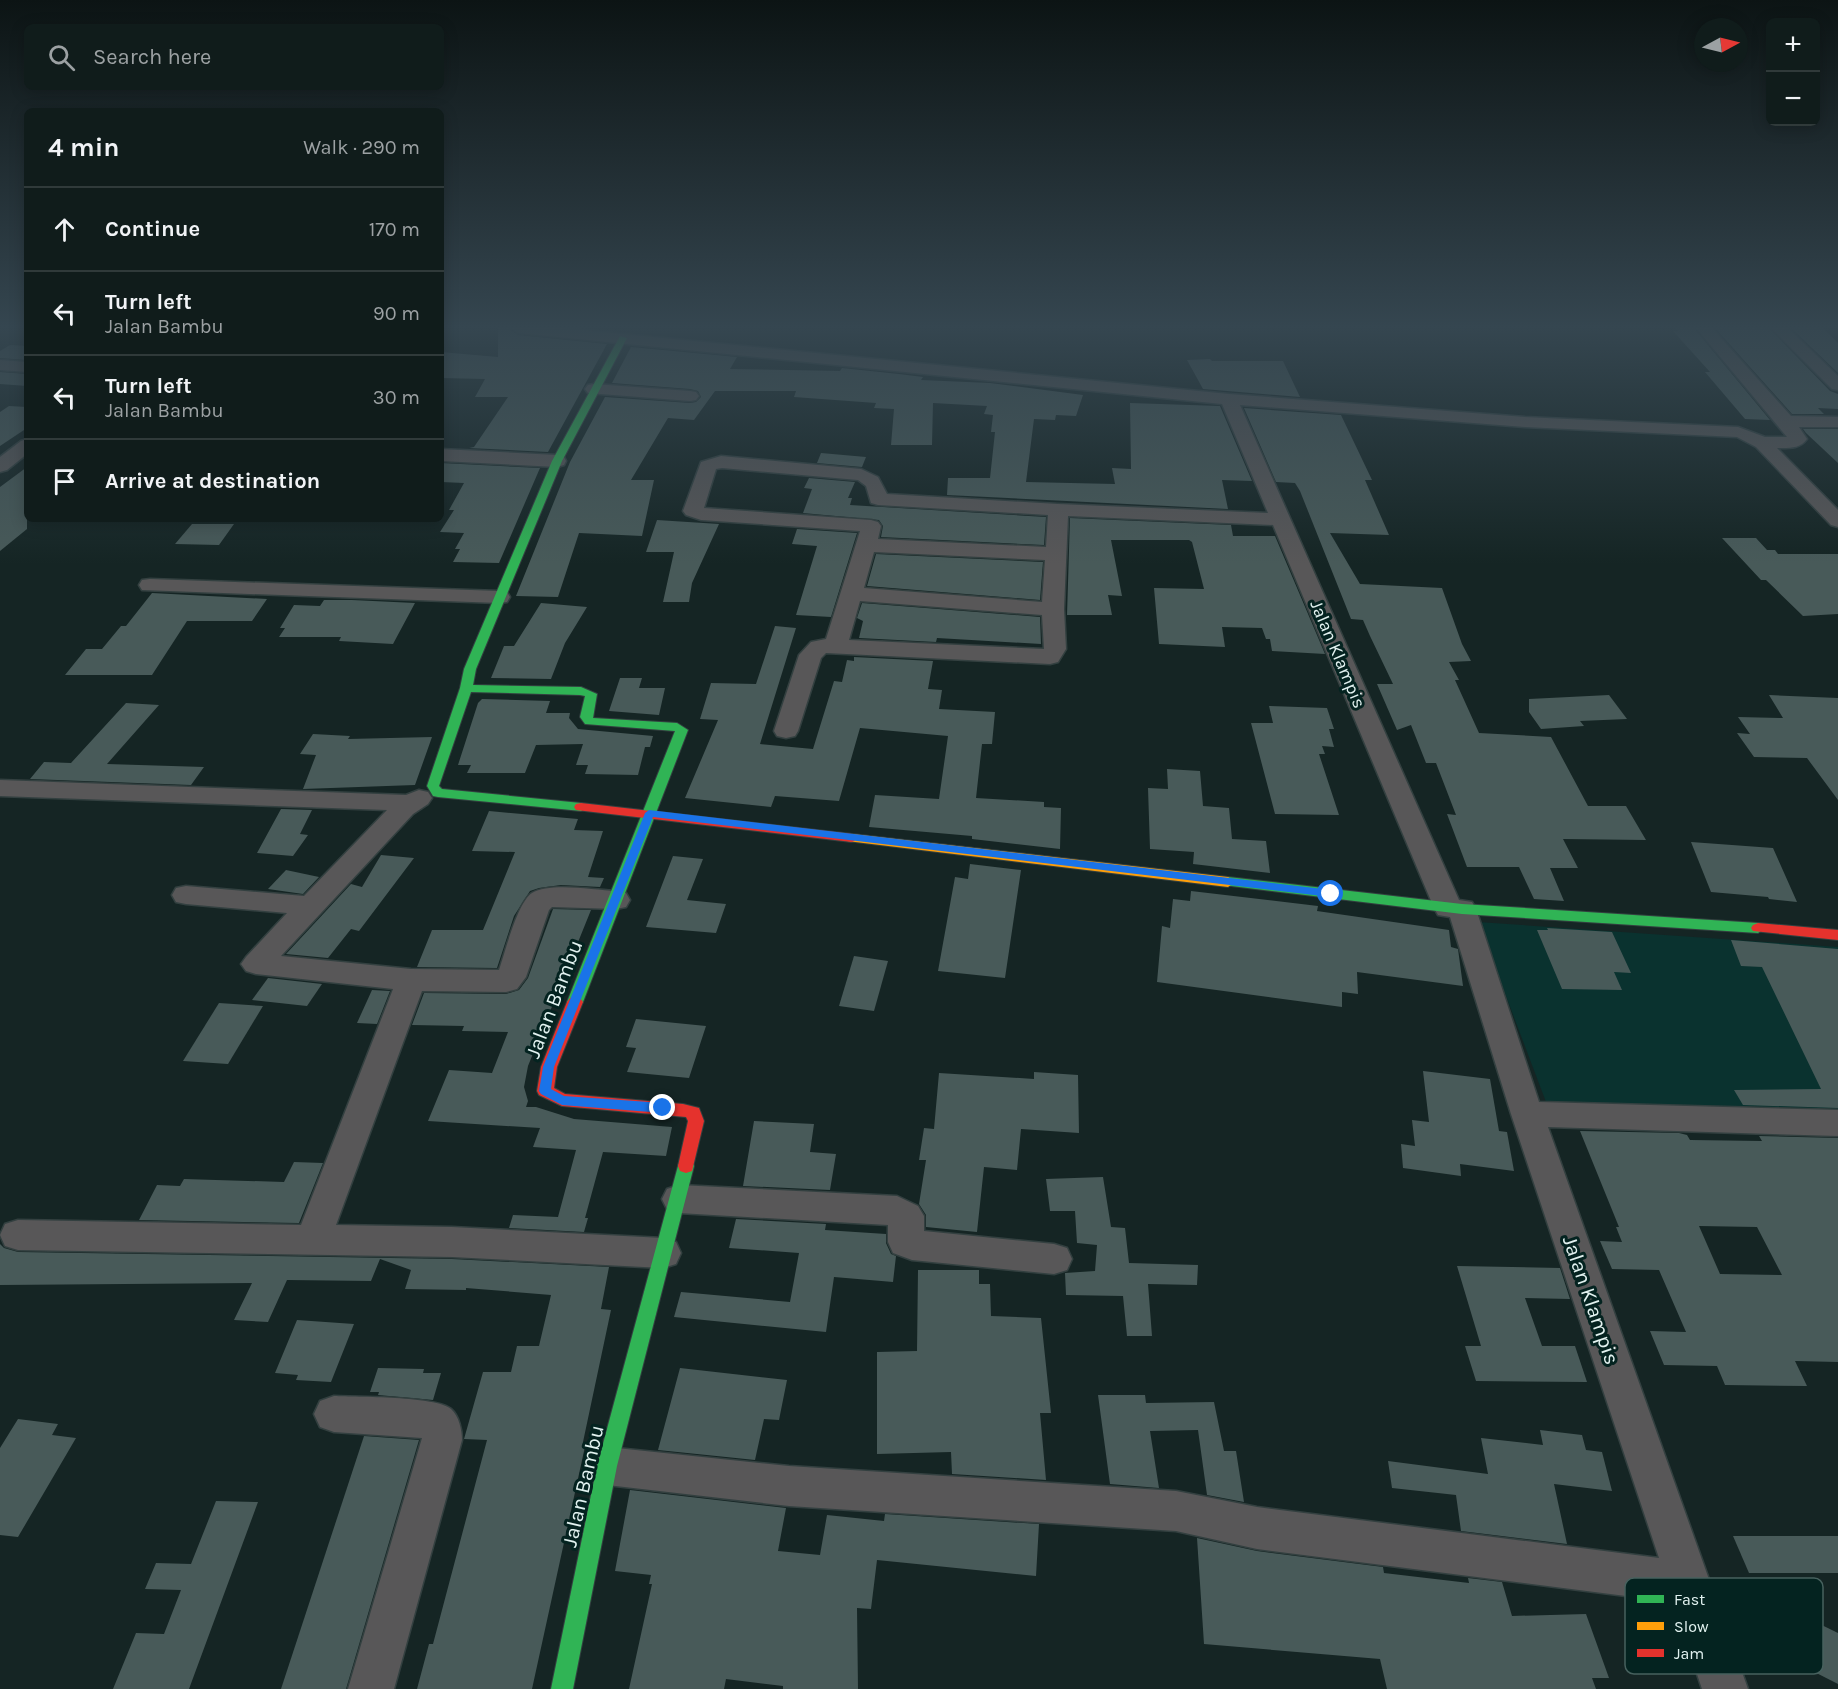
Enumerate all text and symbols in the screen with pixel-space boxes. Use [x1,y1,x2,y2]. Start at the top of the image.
north arrow [1694,18,1748,72]
map controls [1766,18,1820,126]
button: + [1766,18,1820,72]
search box [24,24,444,90]
icon: search [45,41,78,74]
text: Search here [93,44,211,70]
button: − [1766,72,1820,126]
text: 4 min [48,132,119,163]
text: Walk · 290 m [303,136,420,159]
icon: ahead [48,213,81,246]
text: Continue [105,216,200,242]
text: 170 m [369,218,420,241]
text: Turn left [105,289,192,315]
icon: left [48,297,81,330]
text: 90 m [373,302,420,325]
text: Jalan Bambu [105,315,224,338]
text: Turn left [105,373,192,399]
icon: left [48,381,81,414]
text: 30 m [373,386,420,409]
text: Jalan Bambu [105,399,224,422]
icon: arrive [48,465,81,498]
text: Arrive at destination [105,468,320,494]
street label: Jalan Klampis [1305,597,1371,711]
route start [1317,880,1343,906]
street label: Jalan Bambu [520,937,588,1061]
route end [649,1094,675,1120]
street label: Jalan Klampis [1558,1232,1624,1368]
street label: Jalan Bambu [557,1423,609,1549]
legend [1625,1578,1823,1674]
text: Fast [1674,1590,1705,1609]
text: Slow [1674,1617,1709,1636]
text: Jam [1674,1644,1704,1663]

